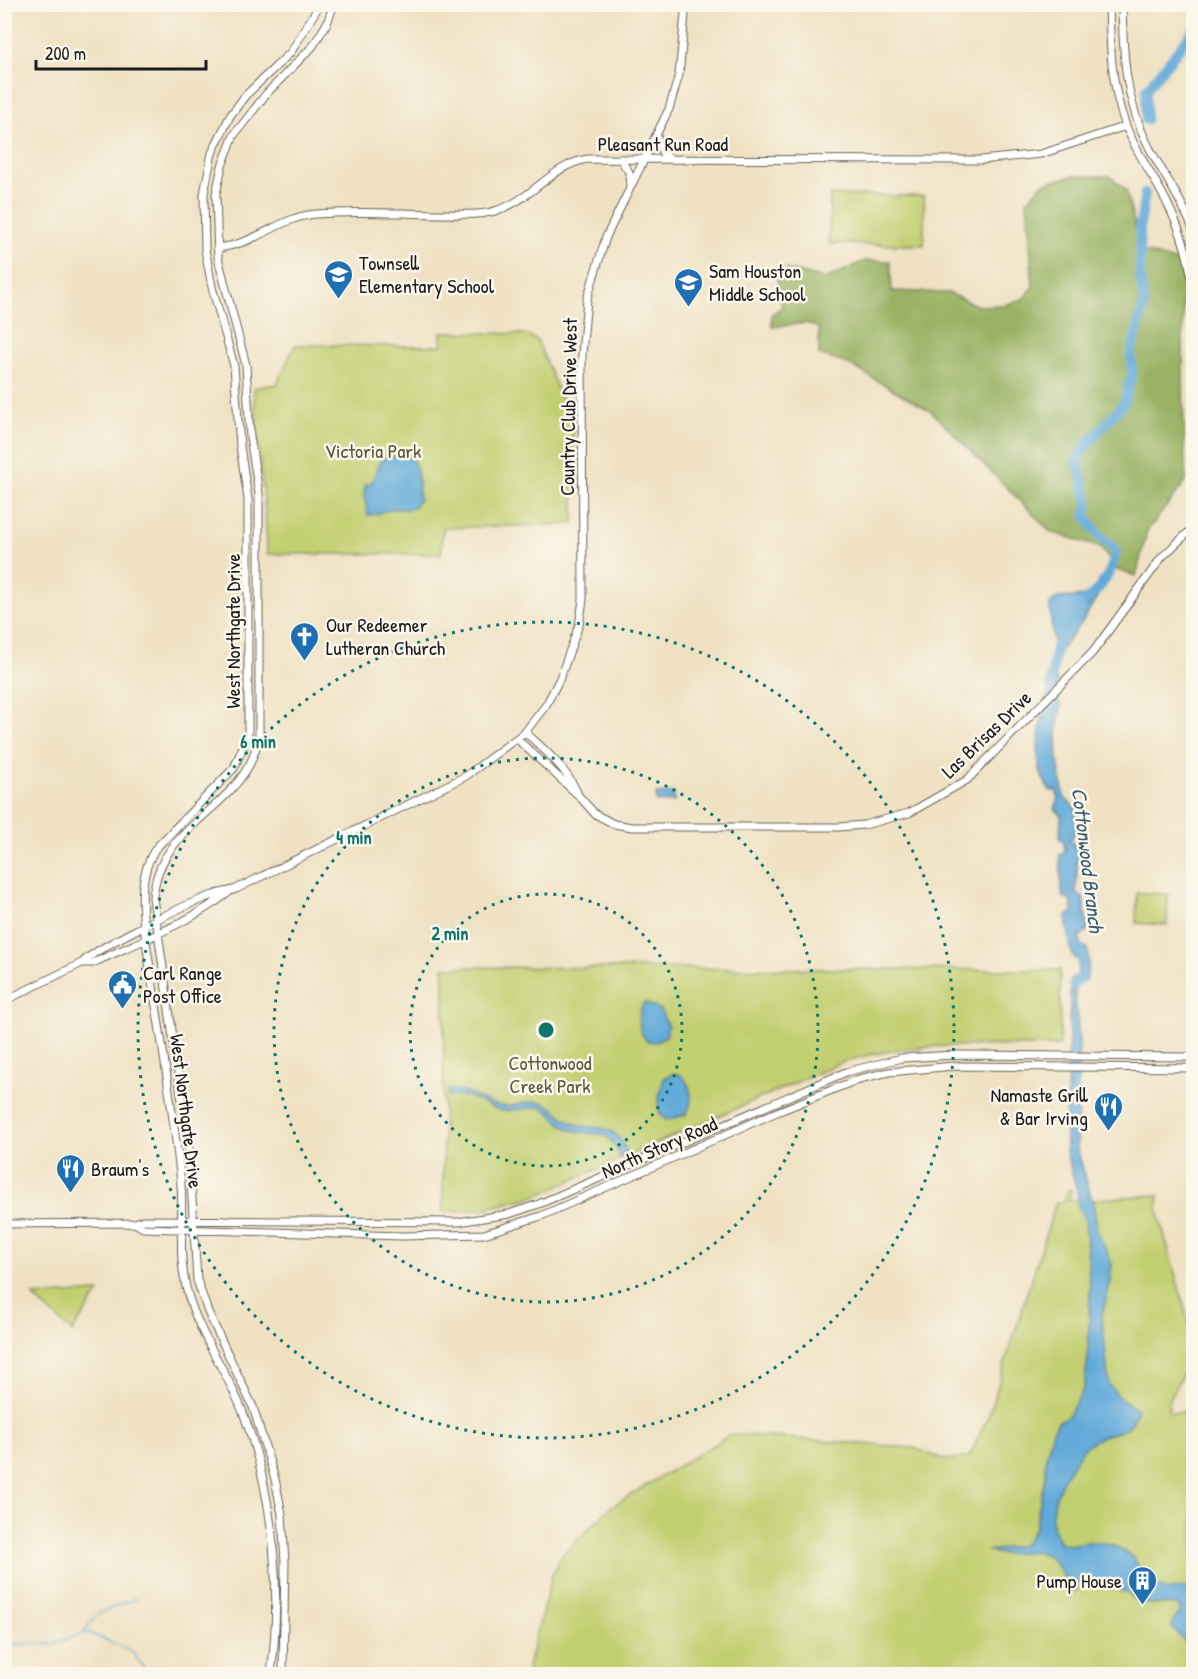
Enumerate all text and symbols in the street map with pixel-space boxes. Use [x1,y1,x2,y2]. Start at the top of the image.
scale bar [36,33,206,71]
text: 200 m [45,41,86,66]
street label: Pleasant Run Road [598,130,728,157]
place label: Townsell Elementary School [359,249,495,299]
place label: Sam Houston Middle School [709,257,806,307]
school or university icon: Townsell Elementary School [322,258,354,300]
school or university icon: Sam Houston Middle School [672,266,704,308]
street label: Country Club Drive West [553,317,583,496]
park label: Victoria Park [325,437,421,464]
street label: West Northgate Drive [219,553,246,708]
place label: Our Redeemer Lutheran Church [326,611,445,661]
church icon: Our Redeemer Lutheran Church [289,620,321,662]
street label: Las Brisas Drive [935,684,1037,784]
text: 6 min [240,729,276,754]
water label: Cottonwood Branch [1065,786,1111,935]
text: 4 min [336,825,372,850]
text: 2 min [432,921,468,946]
place label: Carl Range Post Office [143,959,222,1009]
public building icon: Carl Range Post Office [106,968,138,1010]
centre of rings [536,1020,556,1040]
street label: West Northgate Drive [164,1032,210,1190]
park label: Cottonwood Creek Park [508,1049,592,1099]
place label: Namaste Grill & Bar Irving [991,1081,1088,1131]
restaurant icon: Namaste Grill & Bar Irving [1093,1090,1125,1132]
street label: North Story Road [597,1109,721,1185]
restaurant icon: Braum's [54,1152,86,1194]
place label: Braum's [91,1155,150,1182]
building icon: Pump House [1127,1564,1159,1606]
place label: Pump House [1037,1567,1122,1594]

